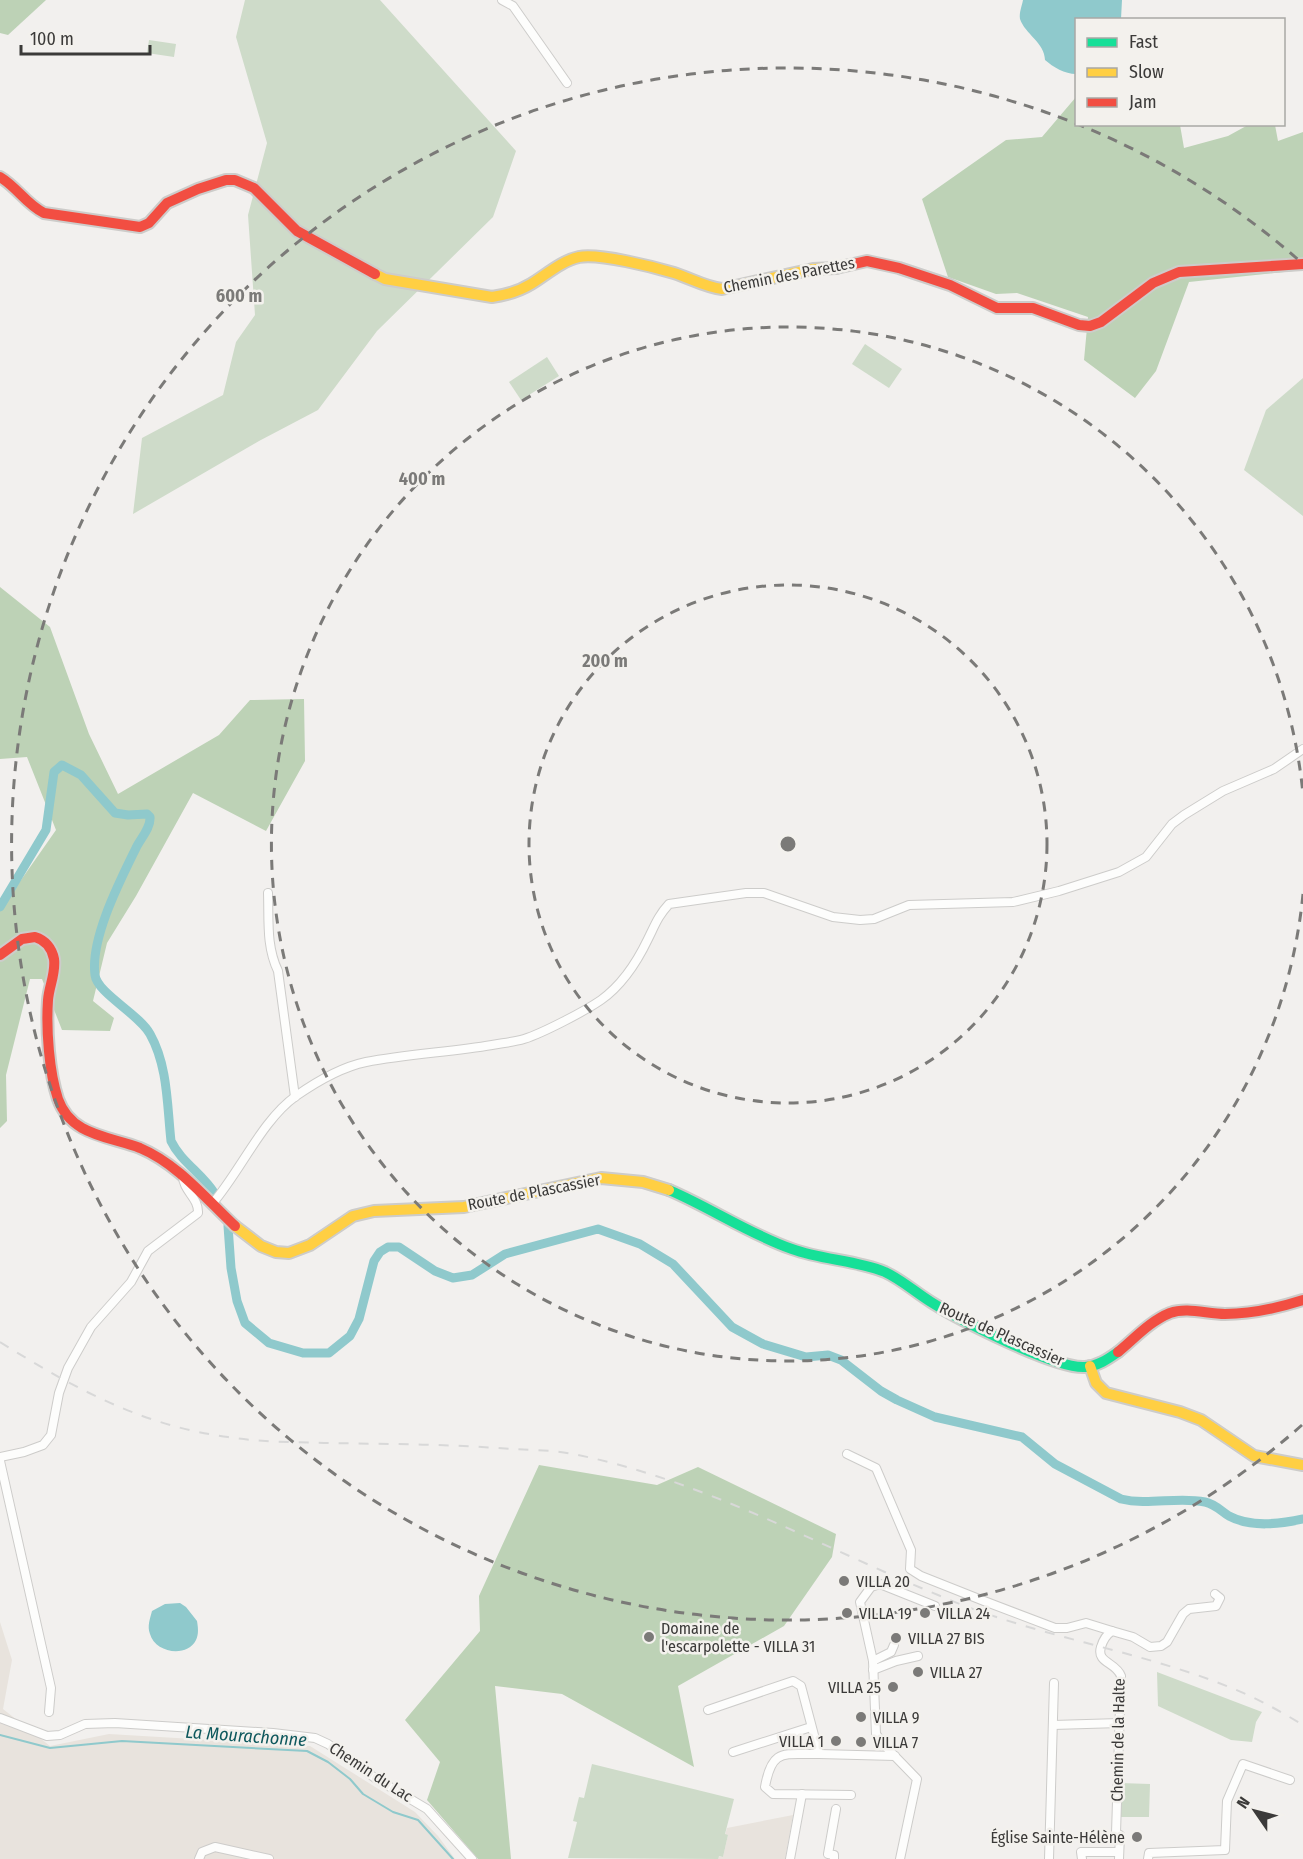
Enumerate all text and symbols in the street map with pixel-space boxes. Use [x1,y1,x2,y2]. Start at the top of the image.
scale bar [21,18,150,56]
legend [1075,18,1285,126]
text: 100 m [30,28,74,50]
text: Fast [1129,31,1158,53]
text: Slow [1129,61,1164,83]
text: Jam [1129,91,1157,113]
street label: Chemin des Parettes [722,253,856,297]
text: 600 m [216,285,262,307]
text: 400 m [399,468,445,490]
text: 200 m [581,650,628,672]
centre of rings [778,834,798,854]
street label: Route de Plascassier [466,1170,602,1214]
street label: Route de Plascassier [937,1298,1068,1370]
place label: VILLA 20 [856,1572,910,1591]
marker: VILLA 20 [837,1574,851,1588]
place label: VILLA 19 [859,1604,912,1623]
place label: VILLA 24 [937,1604,990,1623]
marker: VILLA 19 [840,1606,854,1620]
marker: VILLA 24 [918,1606,932,1620]
place label: Domaine de l'escarpolette - VILLA 31 [661,1619,815,1656]
place label: VILLA 27 BIS [908,1629,985,1648]
marker: Domaine de l'escarpolette - VILLA 31 [642,1630,656,1644]
marker: VILLA 27 BIS [889,1631,903,1645]
place label: VILLA 27 [930,1663,983,1682]
marker: VILLA 27 [911,1665,925,1679]
place label: VILLA 25 [828,1678,881,1697]
street label: Chemin de la Halte [1107,1678,1129,1802]
marker: VILLA 25 [886,1680,900,1694]
place label: VILLA 9 [873,1708,920,1727]
marker: VILLA 9 [854,1710,868,1724]
water label: La Mourachonne [185,1721,308,1751]
place label: VILLA 1 [779,1732,824,1751]
place label: VILLA 7 [873,1733,919,1752]
marker: VILLA 1 [829,1734,843,1748]
marker: VILLA 7 [854,1735,868,1749]
street label: Chemin du Lac [326,1738,416,1806]
north arrow [1225,1781,1285,1841]
text: N [1233,1793,1254,1812]
place label: Église Sainte-Hélène [991,1828,1125,1847]
marker: Église Sainte-Hélène [1130,1830,1144,1844]

